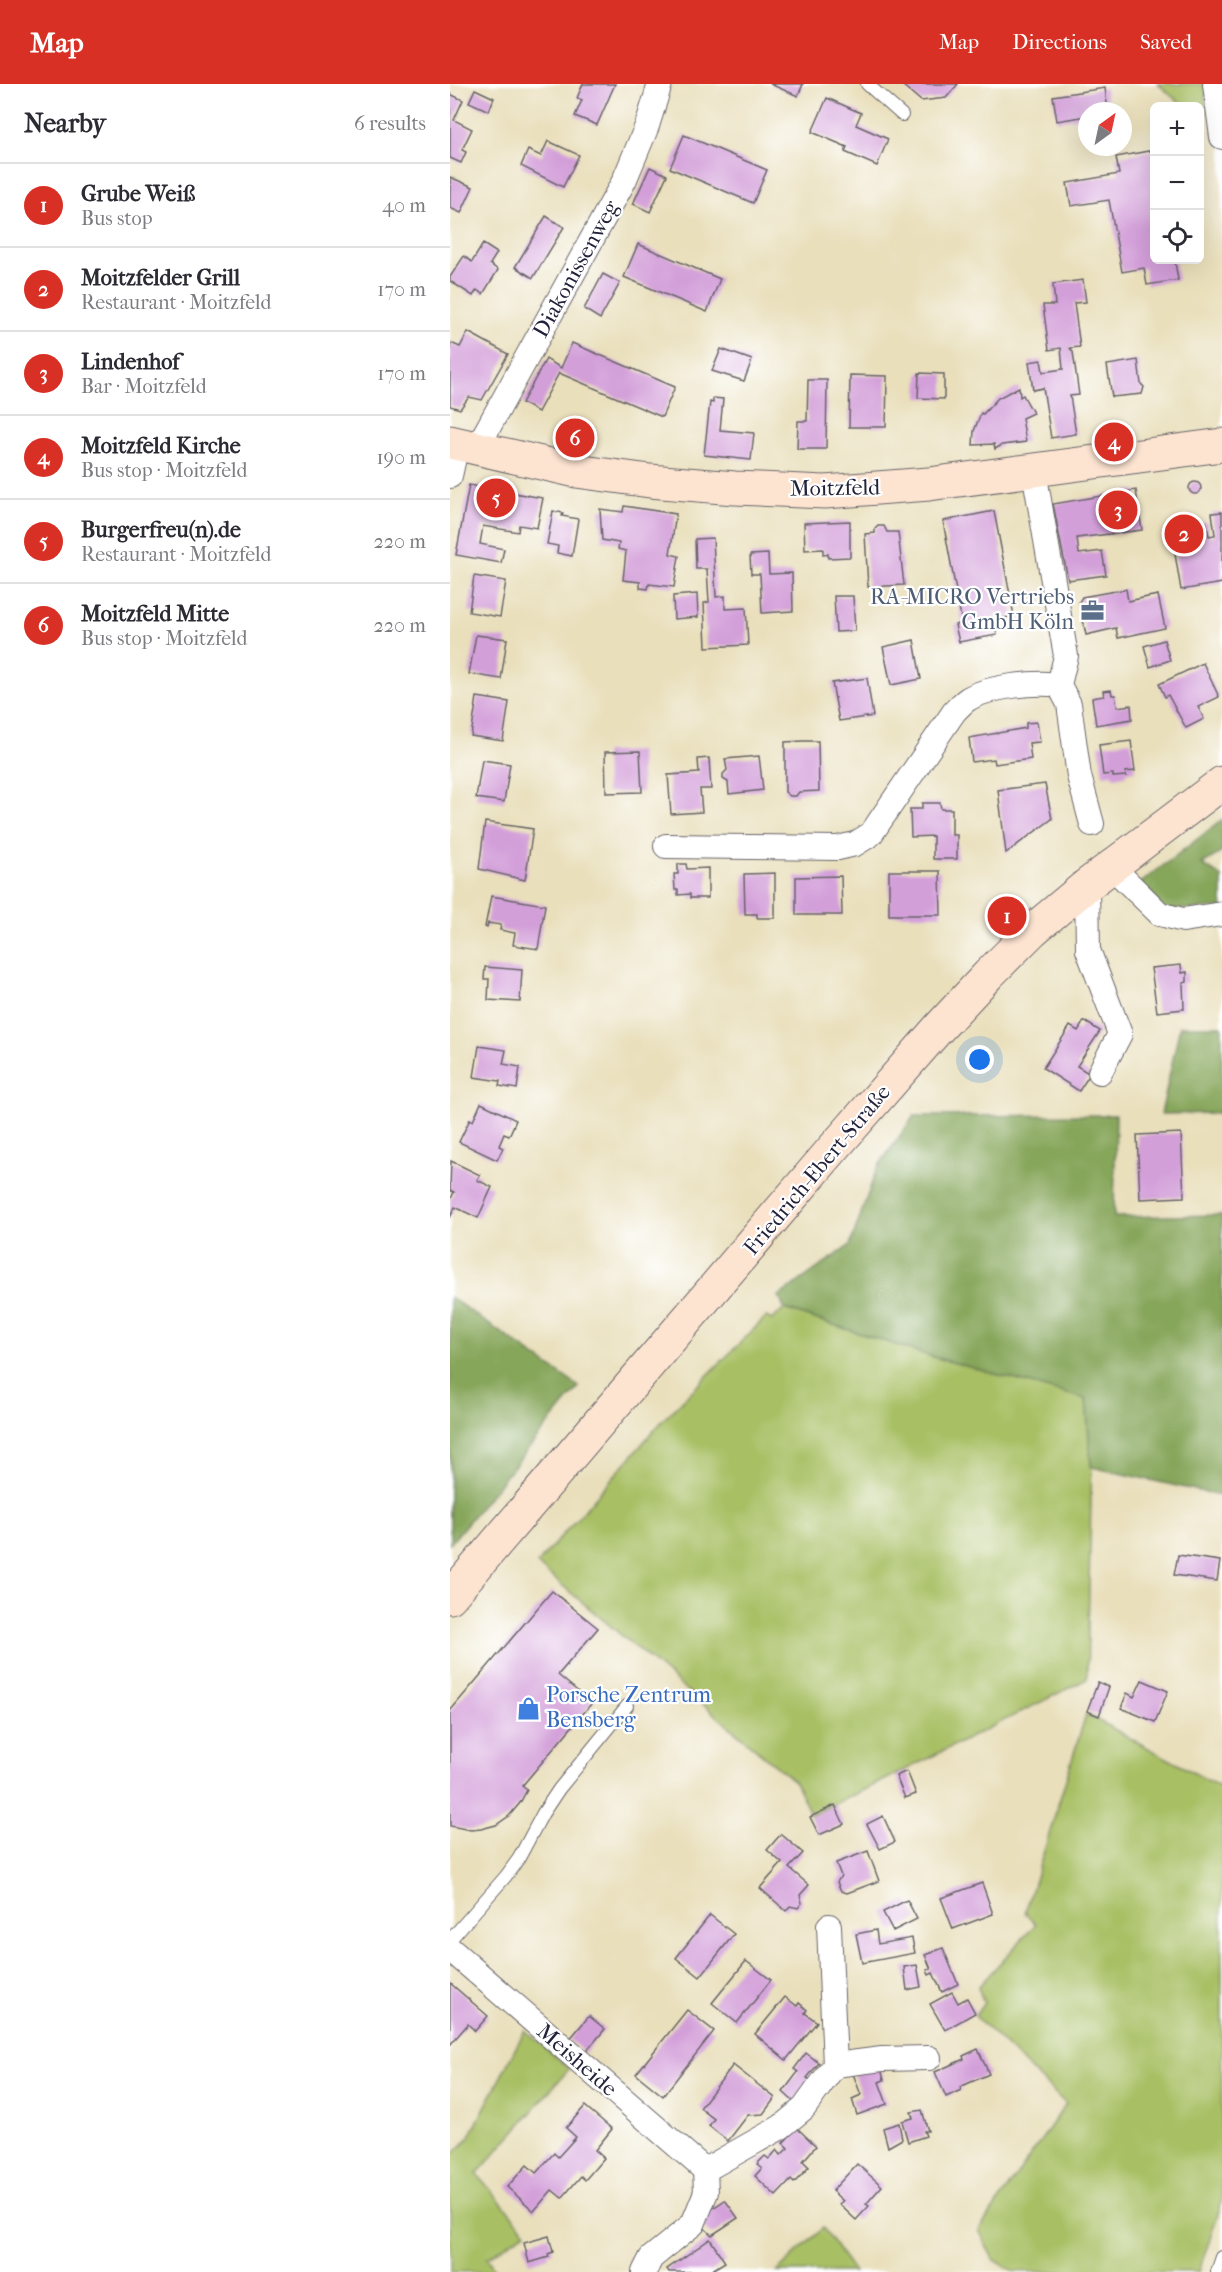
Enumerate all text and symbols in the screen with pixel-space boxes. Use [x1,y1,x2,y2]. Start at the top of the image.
text: Map [30,26,84,59]
text: Map [939,30,979,54]
text: Directions [1012,30,1107,54]
text: Saved [1140,30,1192,54]
north arrow [1078,102,1132,156]
map controls [1150,102,1204,264]
button: + [1150,102,1204,156]
text: Nearby [24,108,106,139]
text: 6 results [354,112,426,135]
button: − [1150,156,1204,210]
text: Grube Weiß [81,181,195,207]
text: 1 [40,194,47,217]
text: 40 m [382,194,426,217]
street label: Diakonissenweg [528,196,625,342]
text: Bus stop [81,207,153,230]
button: locate [1150,210,1204,264]
text: Moitzfelder Grill [81,265,240,291]
text: 2 [38,278,49,301]
text: 170 m [377,278,426,301]
text: Restaurant · Moitzfeld [81,291,271,314]
text: Lindenhof [81,349,180,375]
text: 3 [39,362,48,385]
text: 170 m [377,362,426,385]
text: Bar · Moitzfeld [81,375,207,398]
pin: 6 [556,416,594,460]
pin: 4 [1094,420,1134,464]
text: Moitzfeld Kirche [81,433,241,459]
text: 4 [38,446,49,469]
text: 190 m [376,446,426,469]
text: Bus stop · Moitzfeld [81,459,247,482]
street label: Moitzfeld [790,474,881,502]
pin: 5 [476,476,516,520]
pin: 3 [1098,488,1138,532]
pin: 2 [1164,512,1204,556]
text: Burgerfreu(n).de [81,517,241,543]
text: 5 [39,530,48,553]
text: 220 m [373,530,426,553]
text: Restaurant · Moitzfeld [81,543,271,566]
place label: RA-MICRO Vertriebs GmbH Köln [870,584,1074,635]
office icon: RA-MICRO Vertriebs GmbH Köln [1079,597,1105,623]
text: Moitzfeld Mitte [81,601,229,627]
text: 6 [38,614,49,637]
text: 220 m [373,614,426,637]
text: Bus stop · Moitzfeld [81,627,247,650]
pin: 1 [988,894,1026,938]
your location [965,1045,994,1074]
street label: Friedrich-Ebert-Straße [738,1079,896,1260]
place label: Porsche Zentrum Bensberg [546,1682,712,1733]
shop icon: Porsche Zentrum Bensberg [515,1695,541,1721]
street label: Meisheide [532,2018,622,2102]

